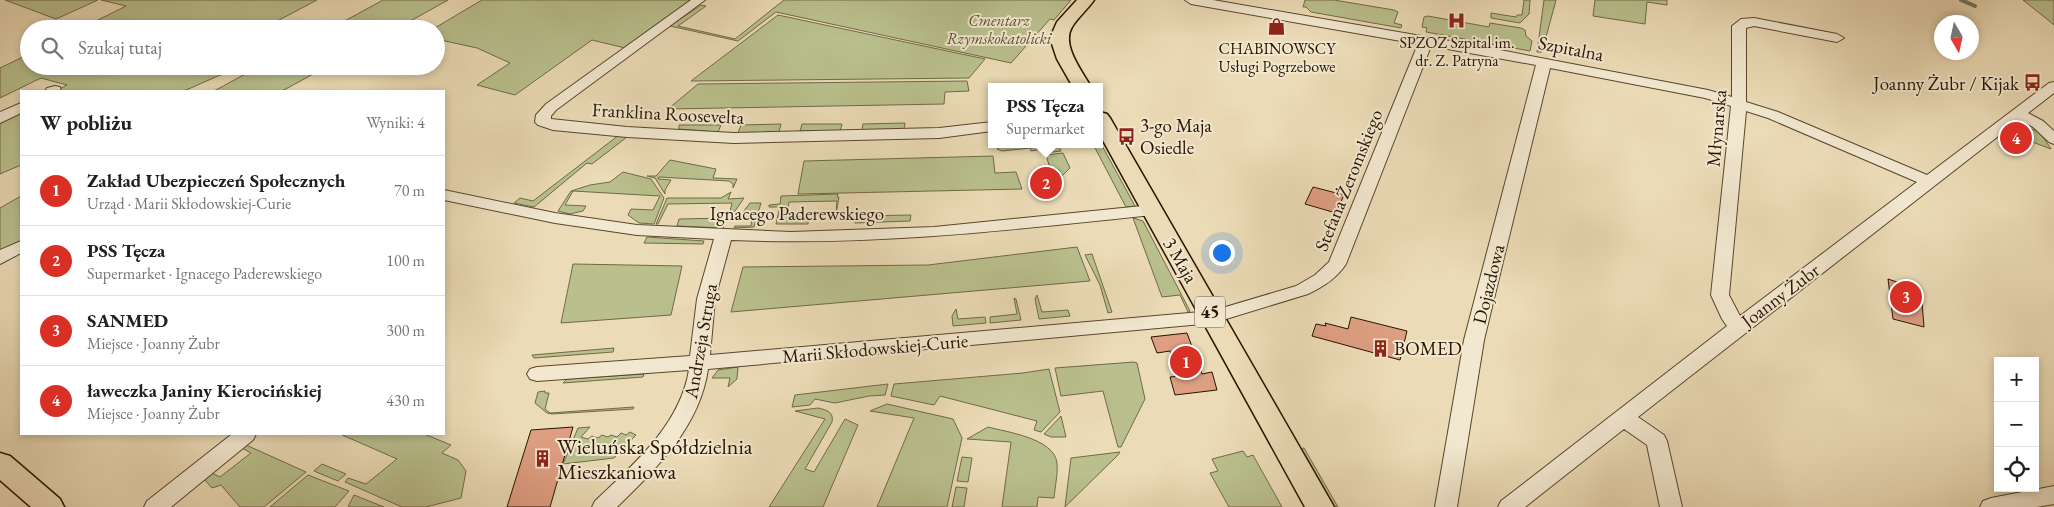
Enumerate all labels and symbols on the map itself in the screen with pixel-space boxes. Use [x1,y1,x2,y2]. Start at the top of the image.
park label: Cmentarz Rzymskokatolicki [946,10,1053,49]
hospital icon: SPZOZ Szpital im. dr. Z. Patryna [1447,11,1467,31]
north arrow [1934,15,1979,60]
shop icon: CHABINOWSCY Usługi Pogrzebowe [1267,17,1287,37]
street label: Szpitalna [1536,30,1606,67]
place label: SPZOZ Szpital im. dr. Z. Patryna [1399,32,1515,71]
place label: CHABINOWSCY Usługi Pogrzebowe [1218,38,1336,77]
place label: Joanny Żubr / Kijak [1871,71,2020,96]
bus stop icon: Joanny Żubr / Kijak [2023,73,2043,93]
street label: Młynarska [1701,88,1732,168]
street label: Franklina Roosevelta [591,97,745,130]
street label: Stefana Żeromskiego [1309,106,1388,255]
place label: 3-go Maja Osiedle [1140,113,1212,160]
pin: 4 [2000,119,2032,157]
bus stop icon: 3-go Maja Osiedle [1116,126,1136,146]
pin: 2 [1030,164,1062,202]
street label: Ignacego Paderewskiego [710,201,884,226]
street label: 3 Maja [1158,233,1204,288]
your location [1209,240,1235,266]
street label: Dojazdowa [1467,241,1511,327]
street label: Joanny Żubr [1734,257,1825,334]
pin: 3 [1890,278,1922,316]
street label: Andrzeja Struga [678,281,723,402]
road number: 45 [1195,296,1225,328]
street label: Marii Skłodowskiej-Curie [781,328,969,369]
place label: BOMED [1394,336,1462,361]
building icon: BOMED [1370,338,1390,358]
pin: 1 [1170,343,1202,381]
place label: Wieluńska Spółdzielnia Mieszkaniowa [557,432,753,486]
building icon: Wieluńska Spółdzielnia Mieszkaniowa [533,449,553,469]

